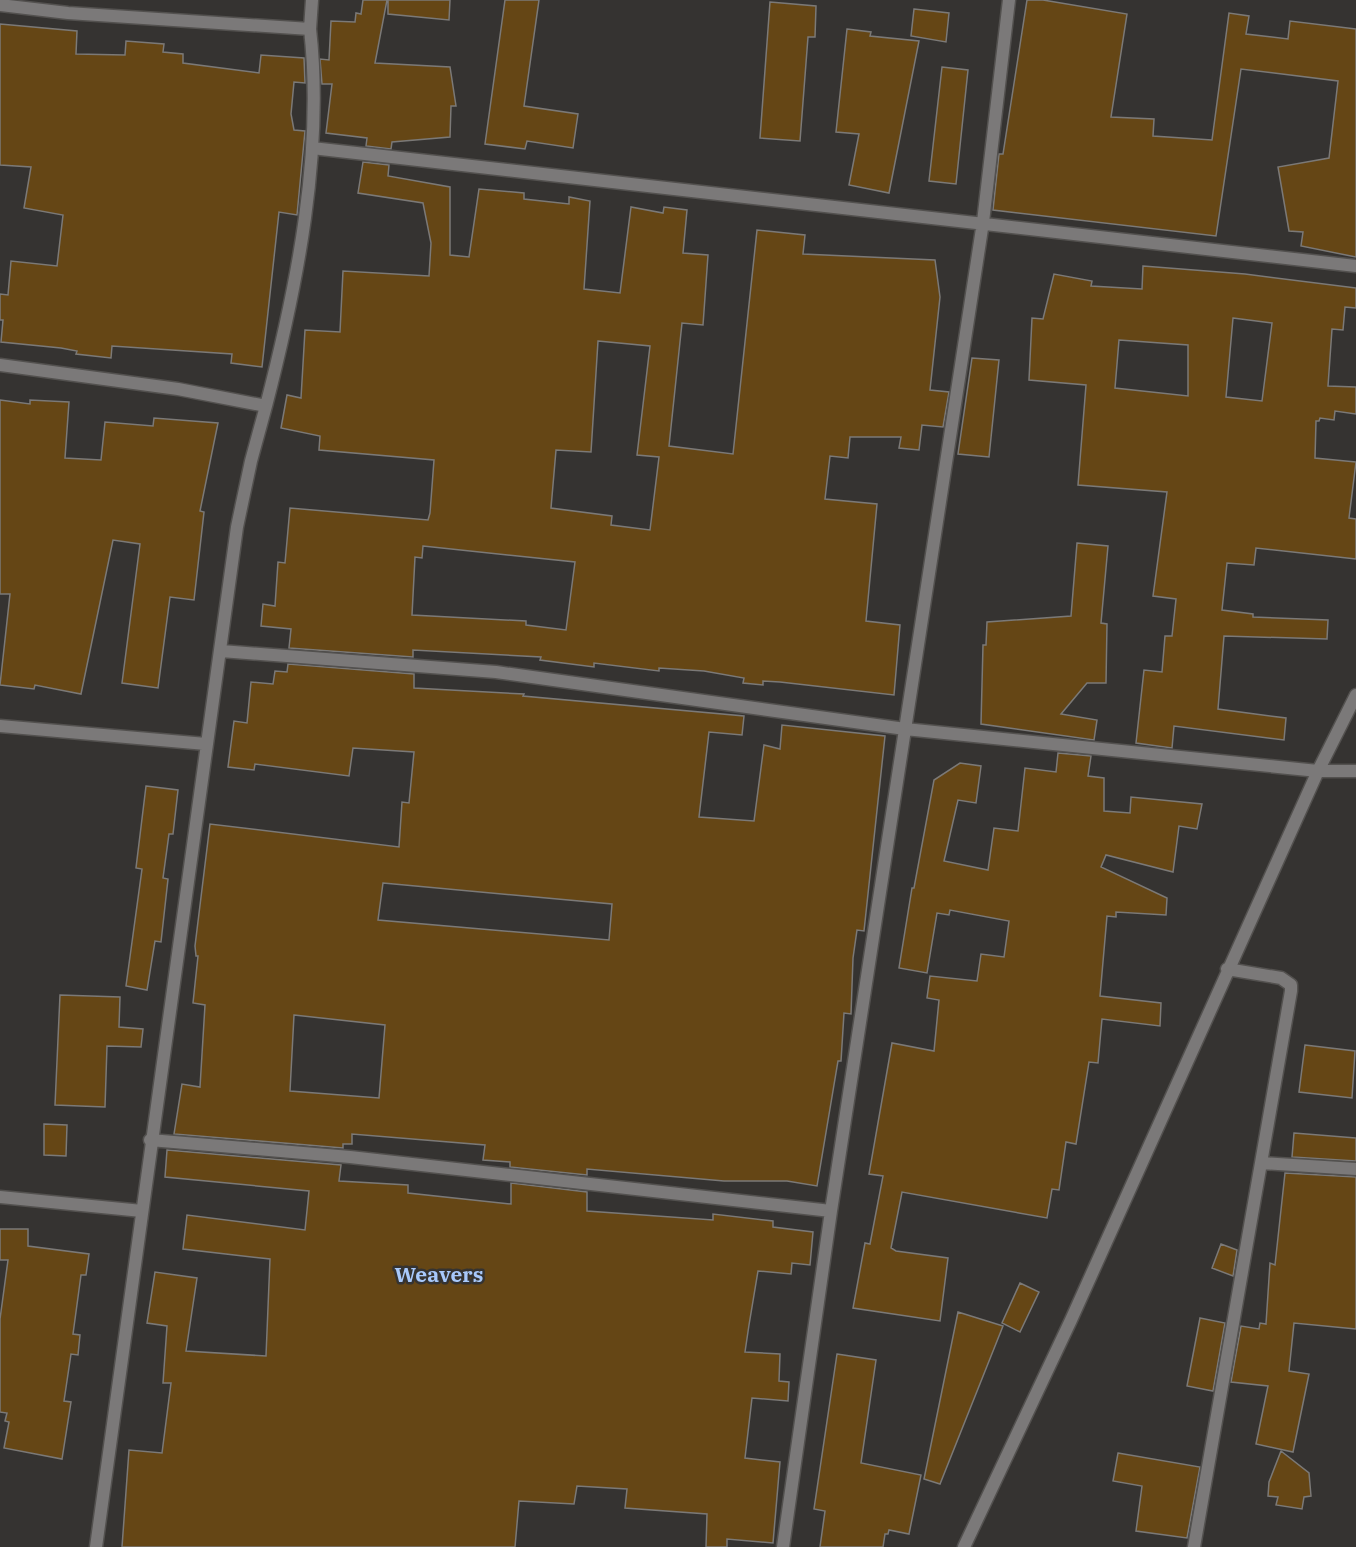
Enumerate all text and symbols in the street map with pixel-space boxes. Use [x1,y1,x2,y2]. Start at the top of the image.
district label: Weavers [395,1260,483,1288]

